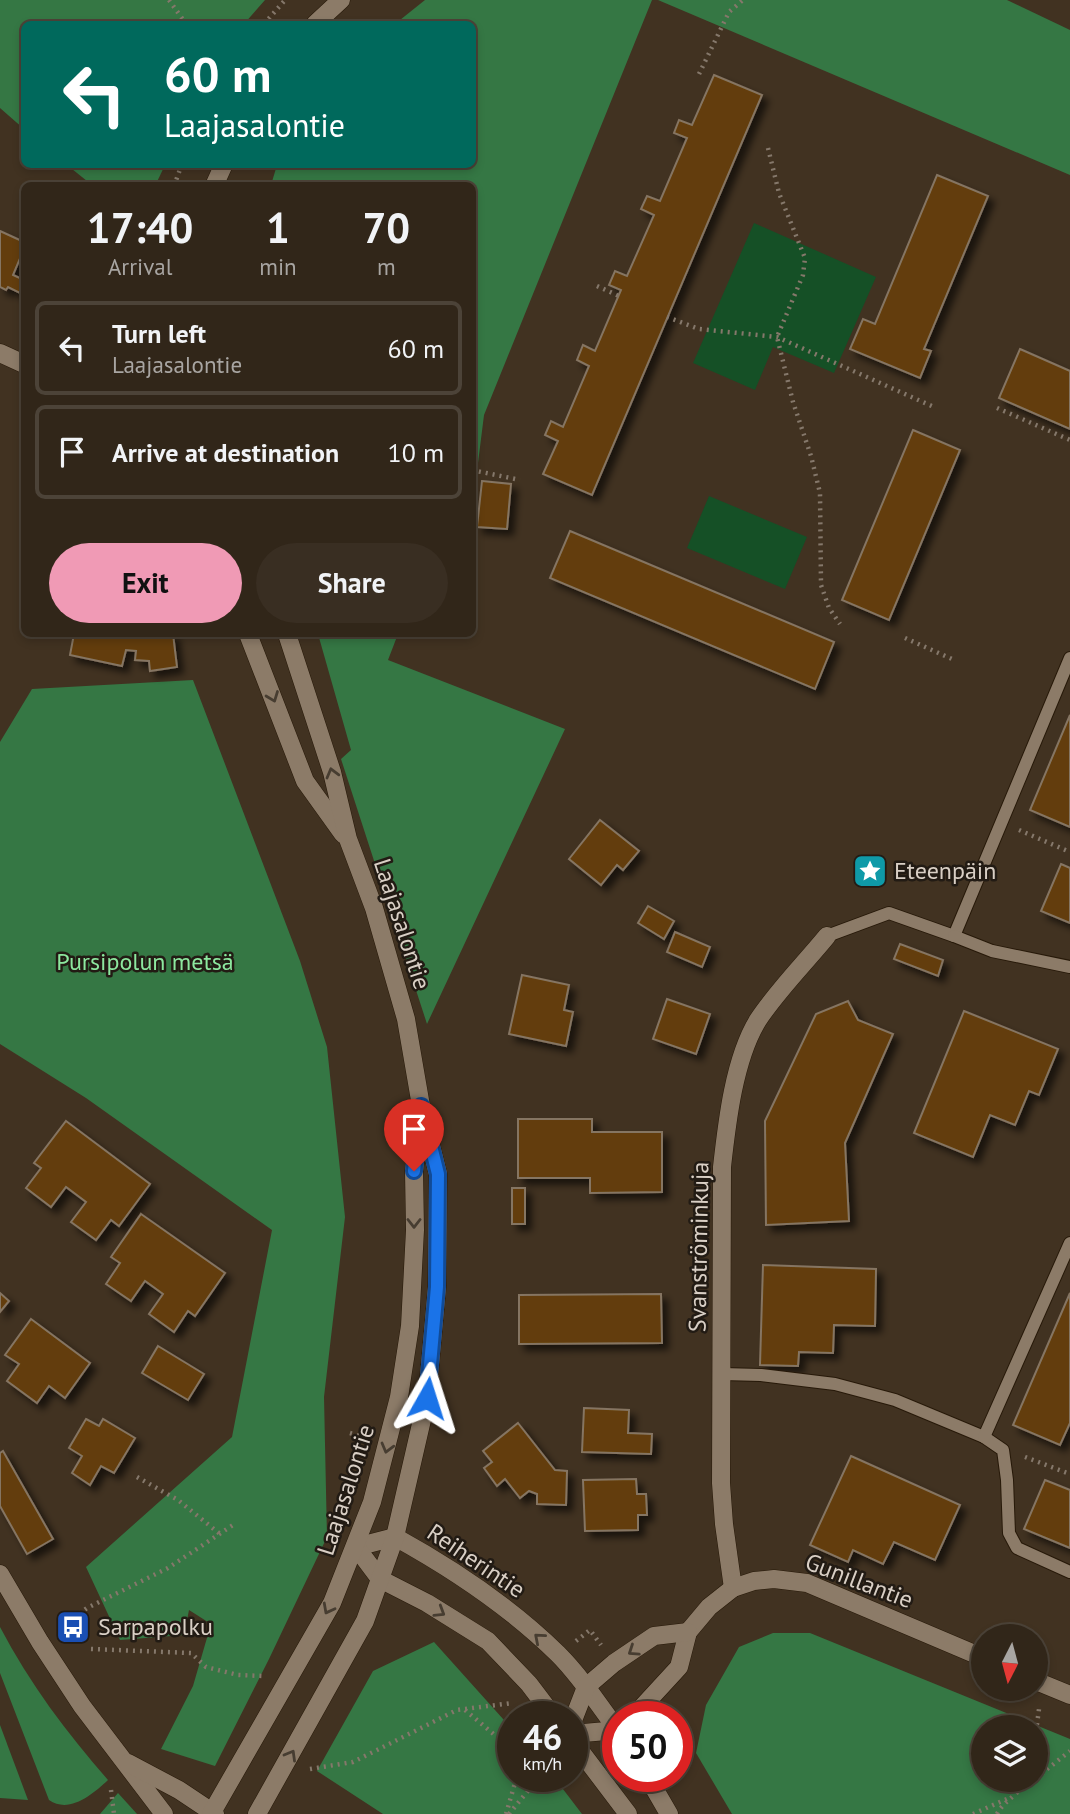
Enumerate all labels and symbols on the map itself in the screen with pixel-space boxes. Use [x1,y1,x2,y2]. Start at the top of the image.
one-way arrow [264,691,278,703]
one-way arrow [325,767,340,779]
place icon: Eteenpäin [851,852,889,890]
street label: Laajasalontie [367,854,438,993]
place label: Eteenpäin [894,855,996,886]
park label: Pursipolun metsä [56,946,234,977]
pin [384,1099,444,1171]
street label: Svanströminkuja [682,1162,715,1332]
one-way arrow [406,1218,422,1229]
position arrow [390,1361,464,1435]
street label: Laajasalontie [310,1420,381,1559]
one-way arrow [380,1442,395,1454]
street label: Reiherintie [421,1517,531,1605]
street label: Gunillantie [801,1546,917,1615]
one-way arrow [323,1602,337,1615]
one-way arrow [433,1603,446,1616]
bus stop icon: Sarpapolku [54,1608,92,1646]
place label: Sarpapolku [98,1611,213,1642]
north arrow [971,1624,1048,1701]
one-way arrow [534,1634,547,1646]
one-way arrow [628,1642,641,1655]
speed limit sign: 50 [602,1701,693,1792]
one-way arrow [283,1749,296,1762]

